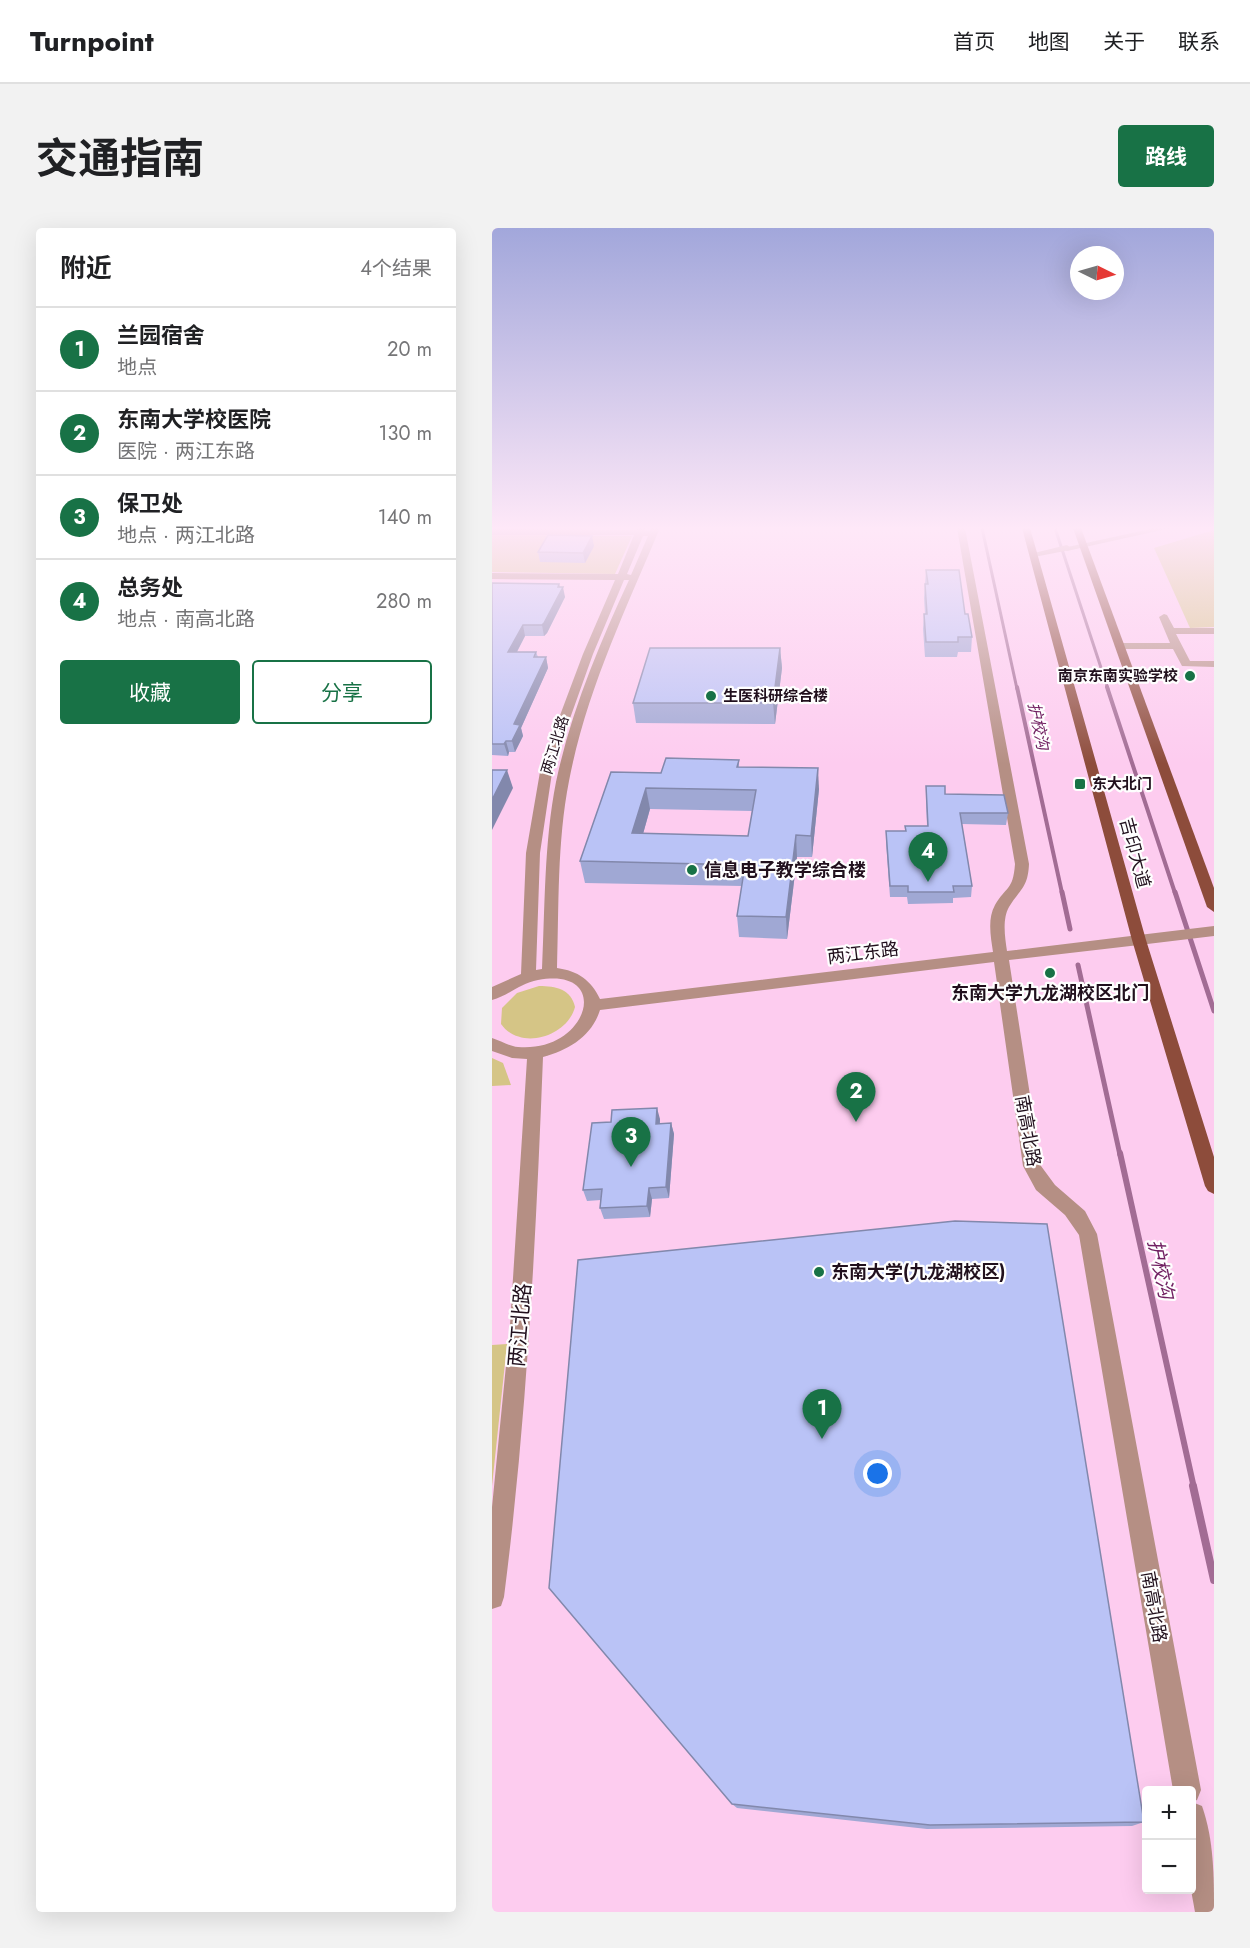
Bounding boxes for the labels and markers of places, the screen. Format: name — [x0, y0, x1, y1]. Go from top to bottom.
place label: 南京东南实验学校 — [1058, 665, 1178, 687]
marker: 南京东南实验学校 — [1183, 669, 1197, 683]
place label: 生医科研综合楼 — [723, 685, 828, 707]
marker: 生医科研综合楼 — [704, 689, 718, 703]
place label: 东大北门 — [1092, 773, 1152, 795]
marker: 东大北门 — [1073, 777, 1087, 791]
pin: 4 — [908, 832, 948, 882]
place label: 信息电子教学综合楼 — [704, 857, 866, 883]
marker: 信息电子教学综合楼 — [685, 863, 699, 877]
marker: 东南大学九龙湖校区北门 — [1043, 966, 1057, 980]
place label: 东南大学九龙湖校区北门 — [951, 980, 1149, 1006]
pin: 2 — [836, 1072, 876, 1122]
pin: 3 — [612, 1118, 650, 1167]
place label: 东南大学(九龙湖校区) — [831, 1259, 1005, 1285]
marker: 东南大学(九龙湖校区) — [812, 1265, 826, 1279]
pin: 1 — [802, 1390, 842, 1439]

